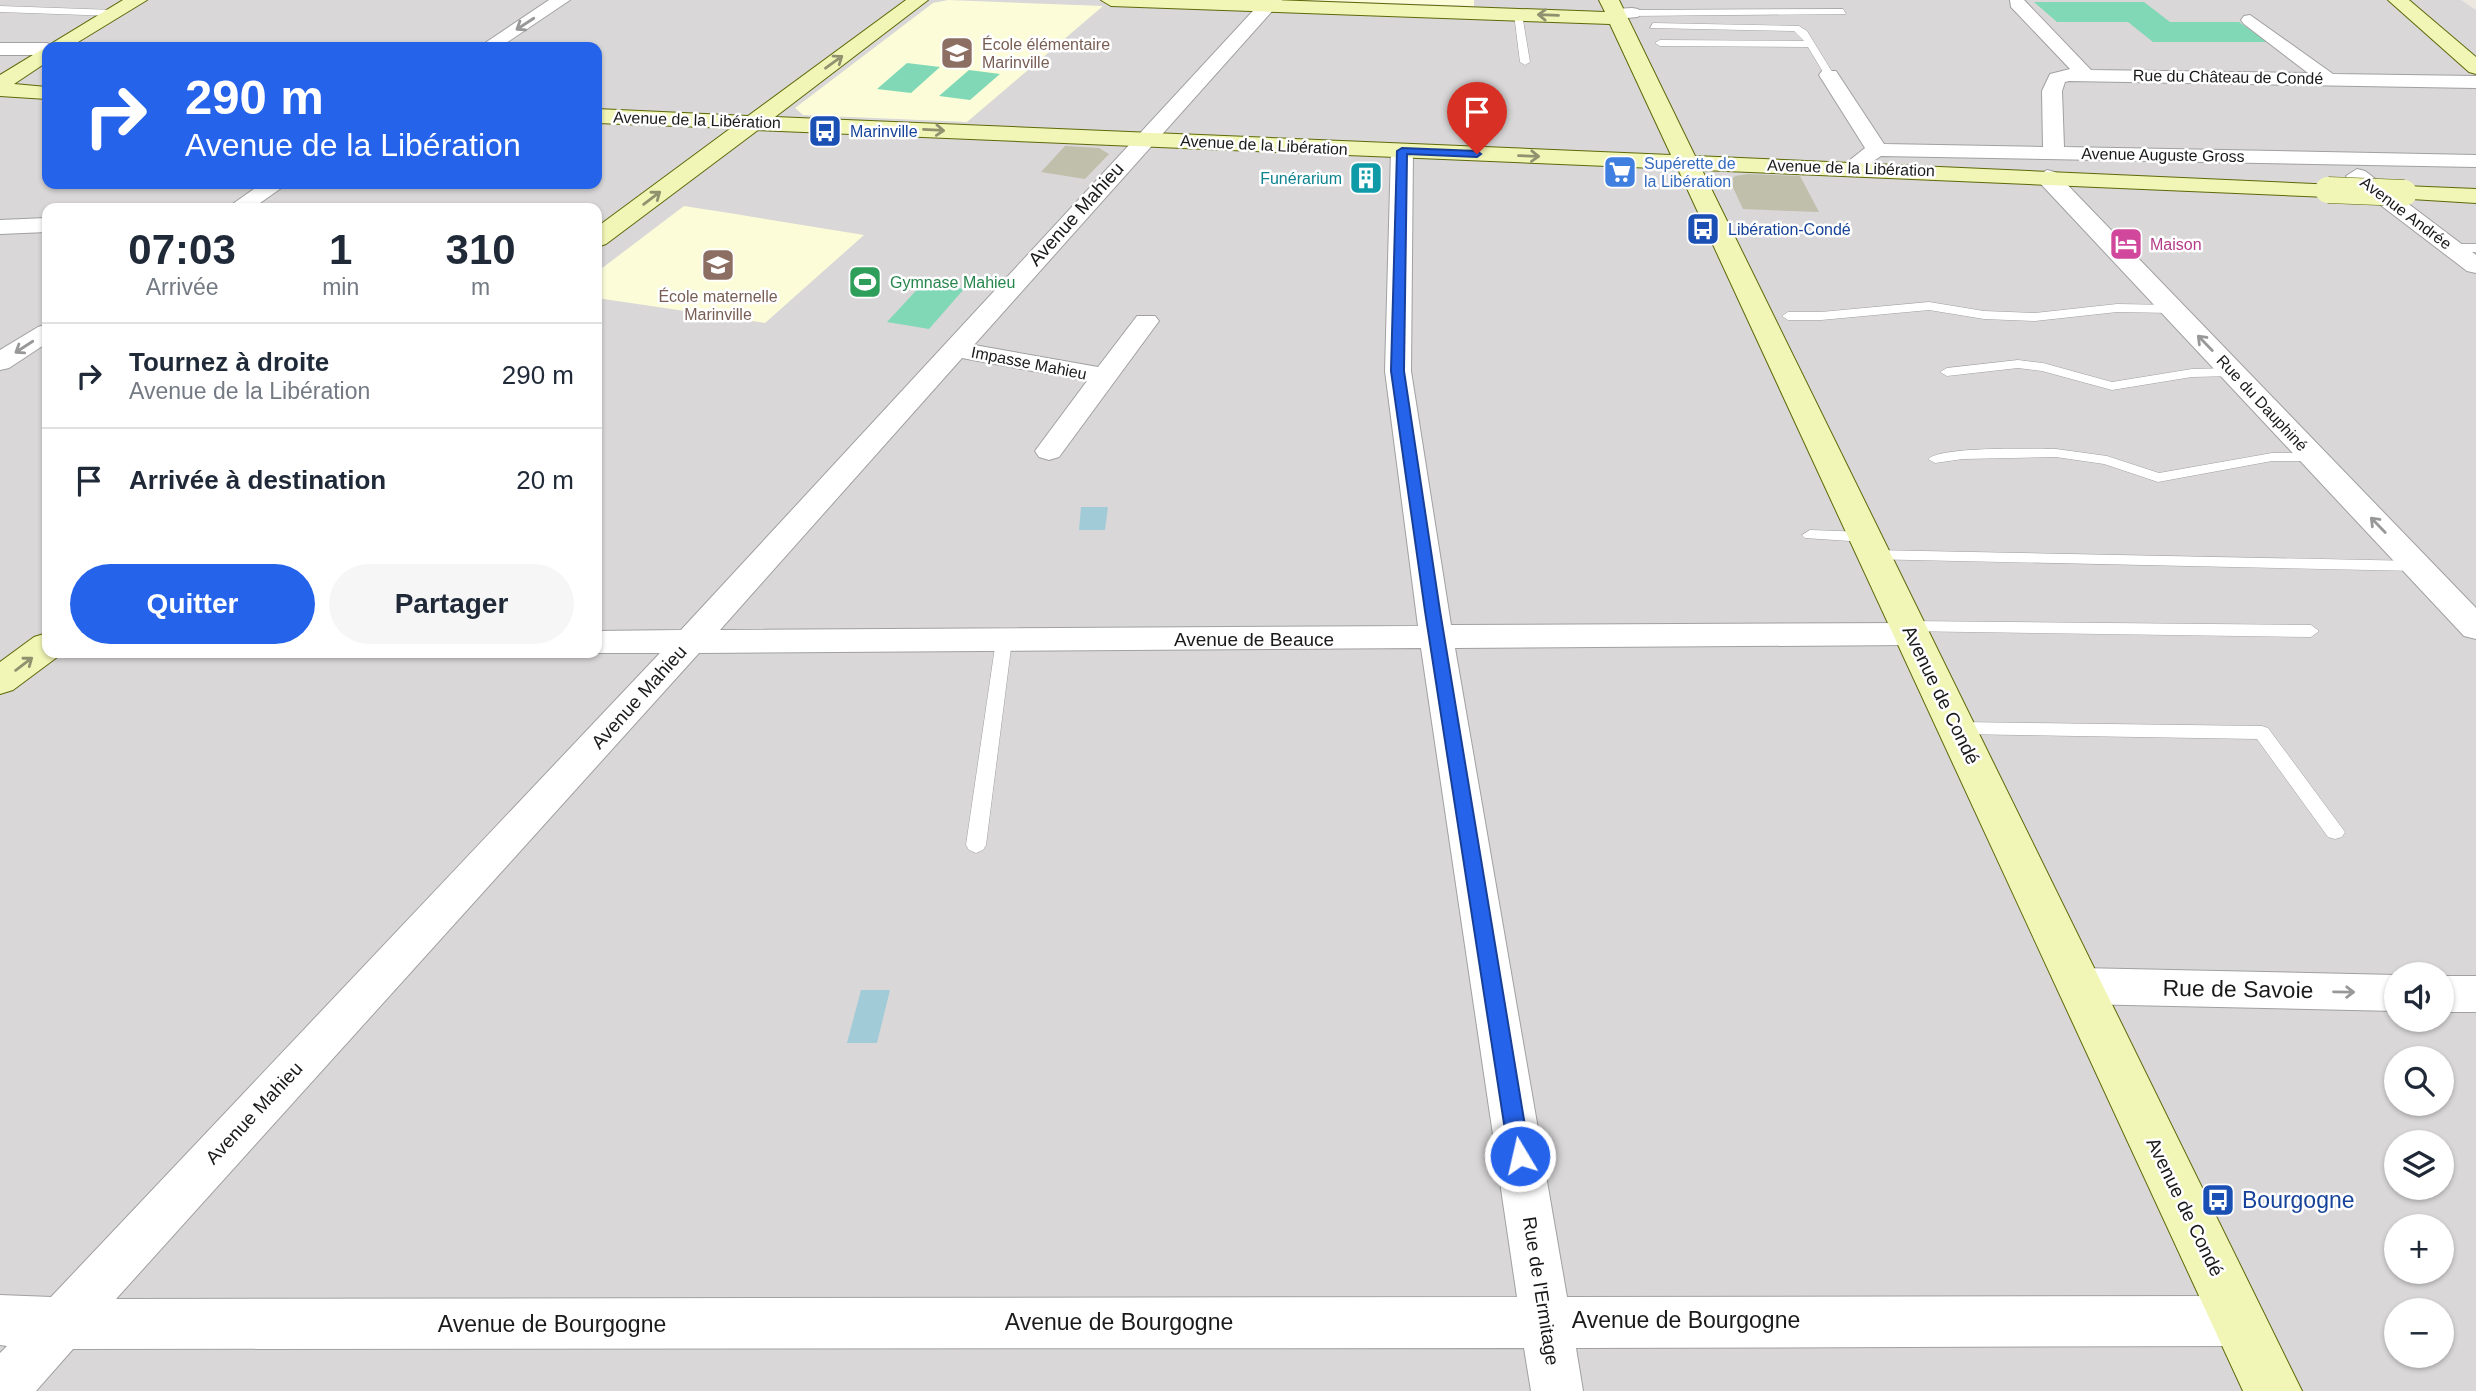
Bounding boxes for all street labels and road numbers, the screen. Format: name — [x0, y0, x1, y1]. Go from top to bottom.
street label: Rue du Château de Condé — [2133, 67, 2323, 87]
street label: Avenue de la Libération — [613, 109, 781, 131]
street label: Avenue de la Libération — [1180, 132, 1348, 158]
street label: Avenue Auguste Gross — [2081, 145, 2245, 165]
street label: Avenue de la Libération — [1767, 157, 1935, 179]
street label: Avenue Mahieu — [1024, 158, 1128, 270]
street label: Avenue Andrée — [2357, 173, 2455, 253]
street label: Impasse Mahieu — [970, 343, 1088, 383]
street label: Rue du Dauphiné — [2213, 352, 2311, 454]
street label: Avenue de Condé — [1898, 622, 1984, 768]
street label: Avenue de Beauce — [1174, 629, 1334, 650]
street label: Avenue Mahieu — [587, 641, 691, 753]
street label: Rue de Savoie — [2162, 975, 2314, 1003]
street label: Avenue Mahieu — [201, 1058, 307, 1168]
street label: Avenue de Condé — [2142, 1134, 2228, 1280]
street label: Rue de l'Ermitage — [1519, 1215, 1563, 1367]
street label: Avenue de Bourgogne — [1572, 1307, 1800, 1333]
street label: Avenue de Bourgogne — [1005, 1309, 1233, 1335]
street label: Avenue de Bourgogne — [438, 1311, 666, 1337]

